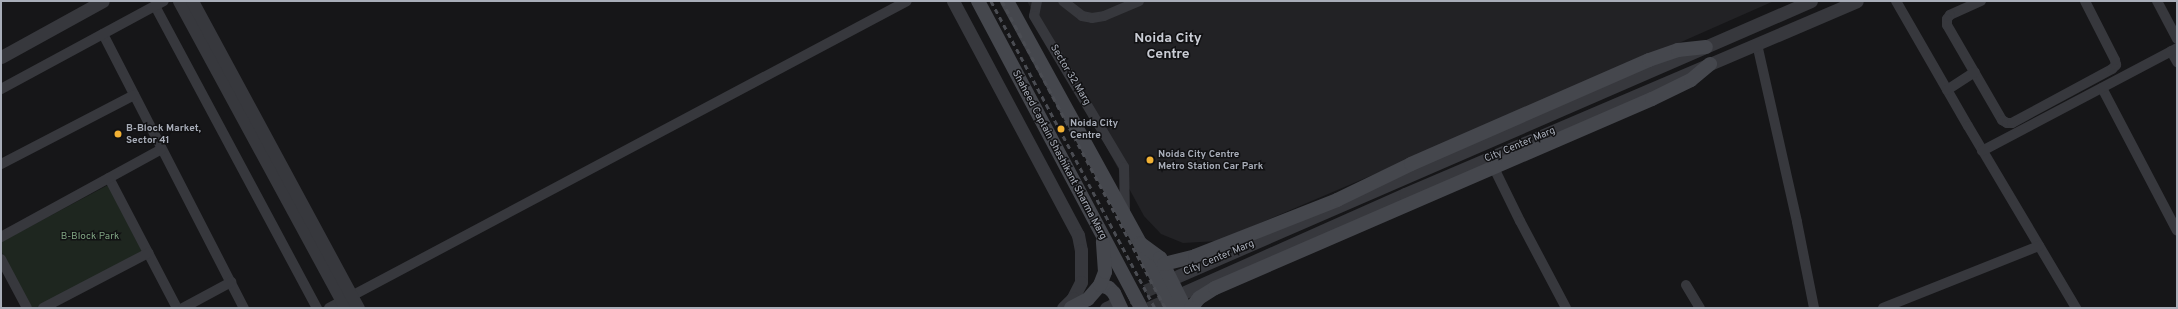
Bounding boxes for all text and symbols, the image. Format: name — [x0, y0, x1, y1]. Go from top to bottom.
district label: Noida City Centre — [1134, 31, 1202, 64]
street label: Sector 32 Marg — [1047, 43, 1093, 107]
street label: Shaheed Captain Shashikant Sharma Marg — [1009, 68, 1109, 242]
place label: Noida City Centre — [1070, 117, 1118, 140]
place label: B-Block Market, Sector 41 — [126, 122, 201, 146]
marker: Noida City Centre — [1055, 123, 1067, 135]
street label: City Center Marg — [1483, 125, 1557, 165]
marker: B-Block Market, Sector 41 — [113, 129, 123, 139]
place label: Noida City Centre Metro Station Car Park — [1158, 148, 1263, 172]
marker: Noida City Centre Metro Station Car Park — [1145, 155, 1155, 165]
park label: B-Block Park — [61, 231, 119, 243]
street label: City Center Marg — [1182, 238, 1256, 278]

